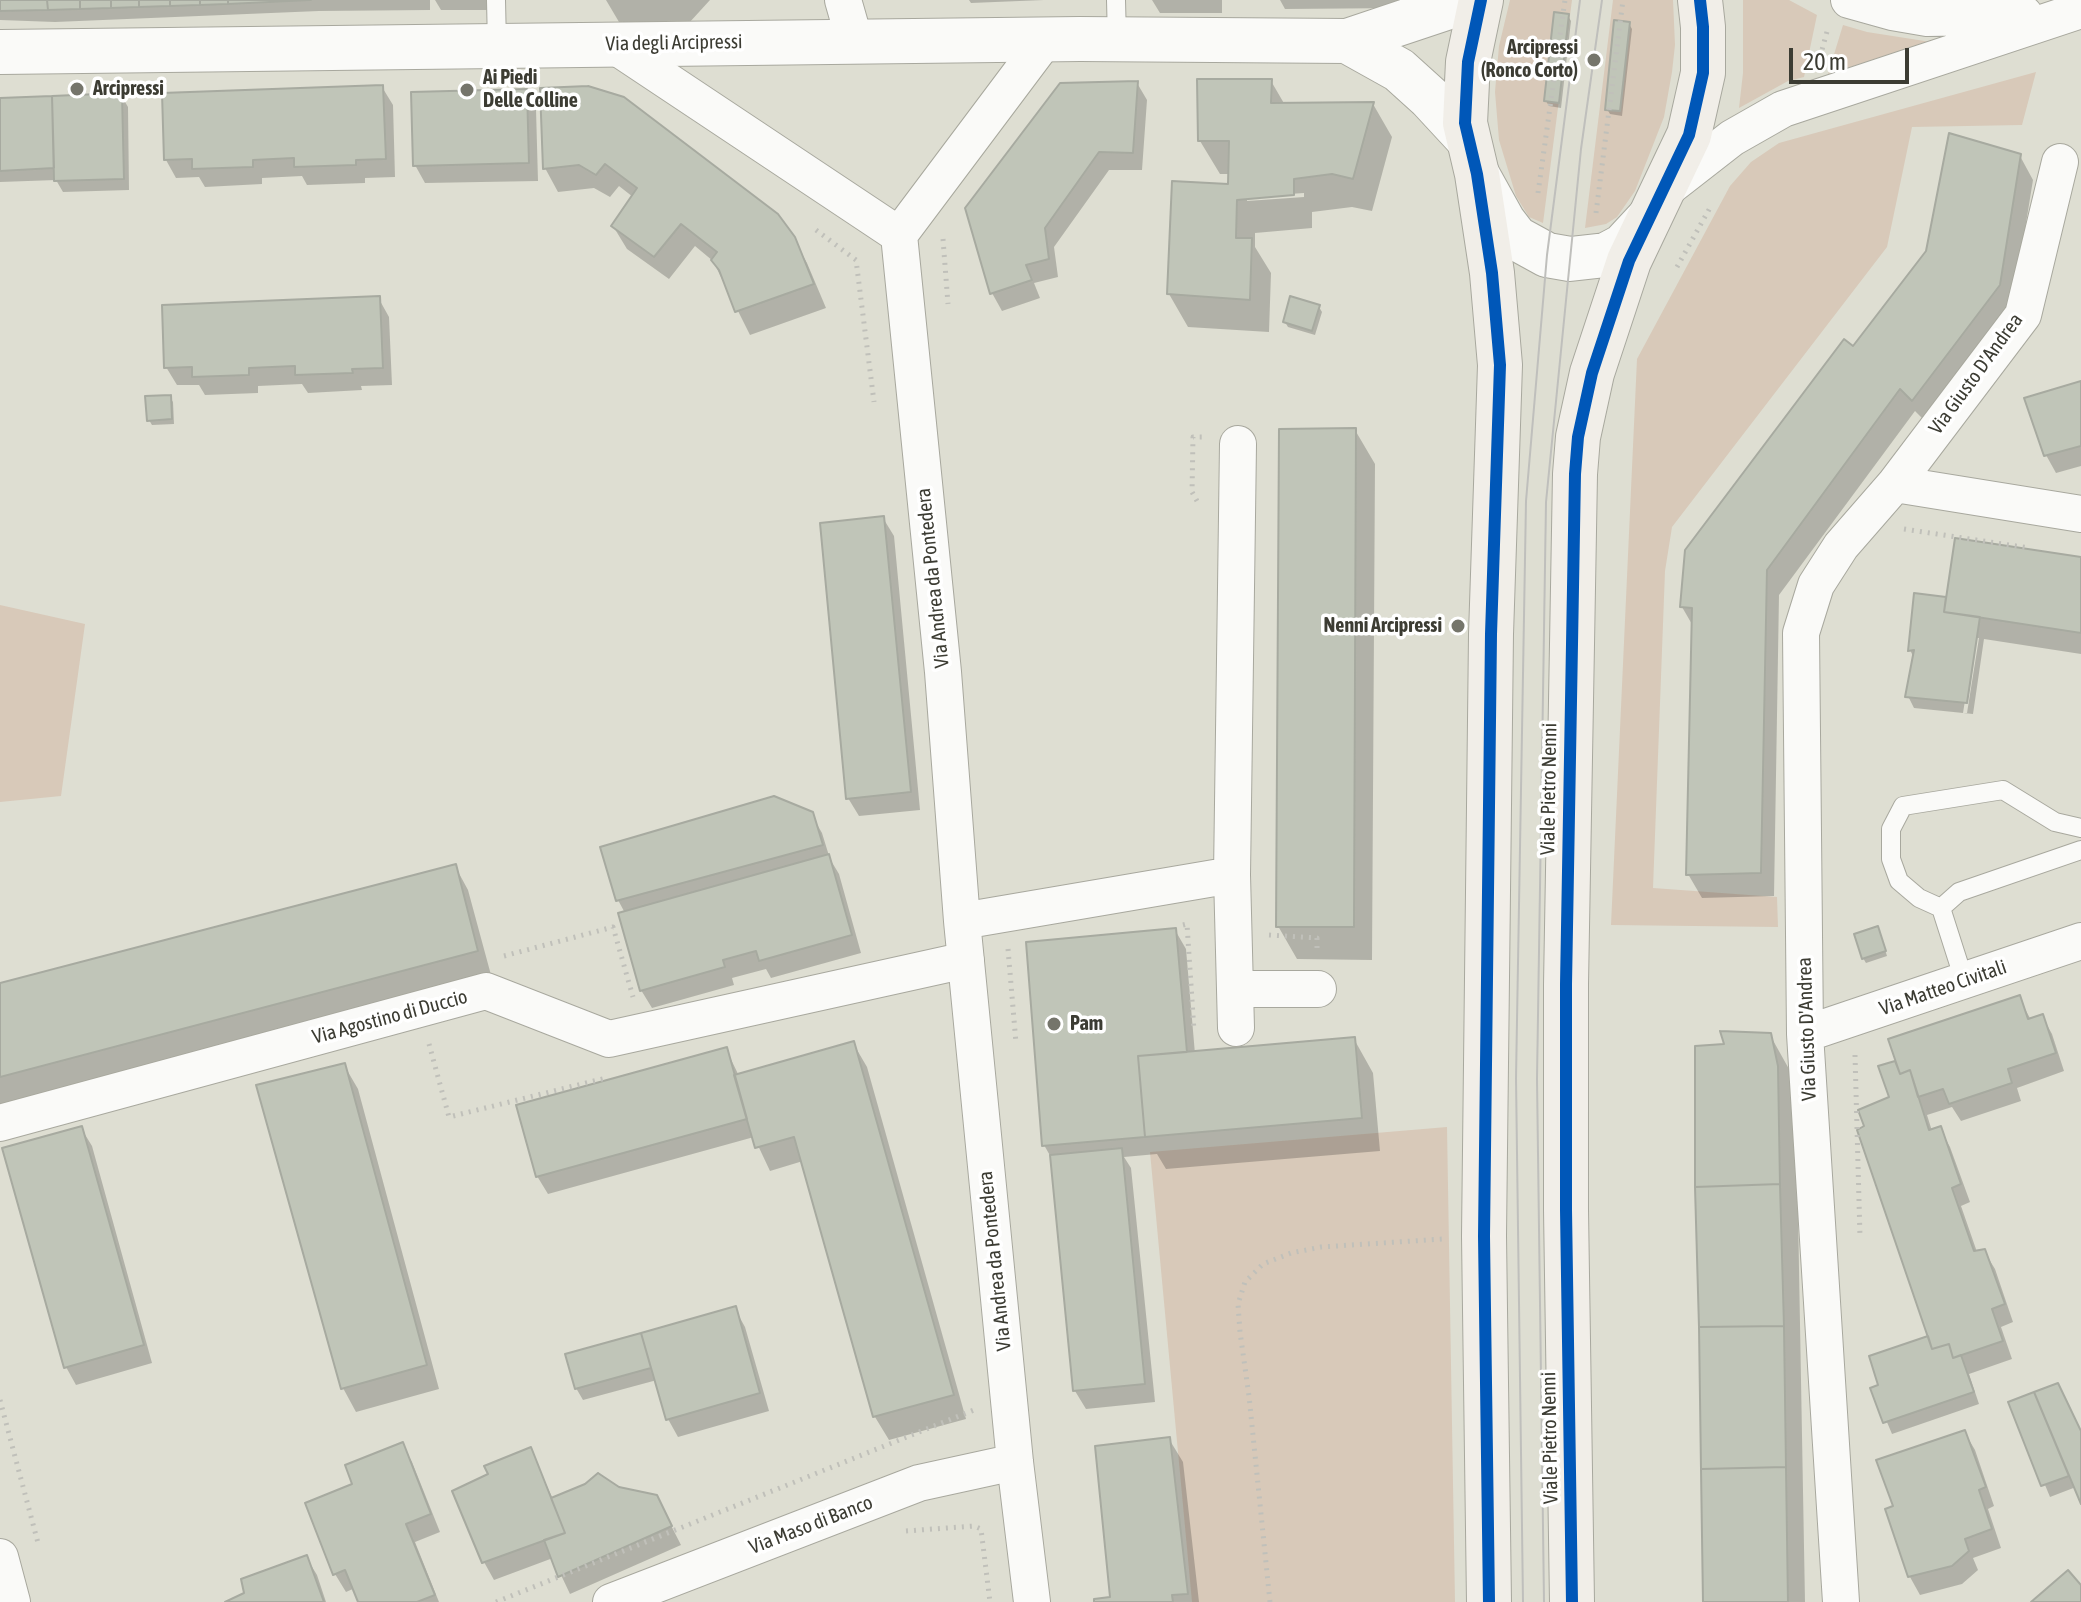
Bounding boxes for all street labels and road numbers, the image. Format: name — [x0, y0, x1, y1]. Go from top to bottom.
street label: Via degli Arcipressi — [605, 30, 743, 56]
street label: Via Giusto D'Andrea — [1924, 309, 2028, 439]
street label: Via Andrea da Pontedera — [912, 487, 954, 669]
street label: Viale Pietro Nenni — [1536, 723, 1562, 855]
street label: Via Matteo Civitali — [1876, 955, 2010, 1021]
street label: Via Giusto D'Andrea — [1792, 957, 1822, 1101]
street label: Via Agostino di Duccio — [310, 985, 470, 1049]
street label: Via Andrea da Pontedera — [974, 1170, 1016, 1352]
street label: Viale Pietro Nenni — [1537, 1372, 1563, 1504]
street label: Via Maso di Banco — [746, 1490, 876, 1560]

